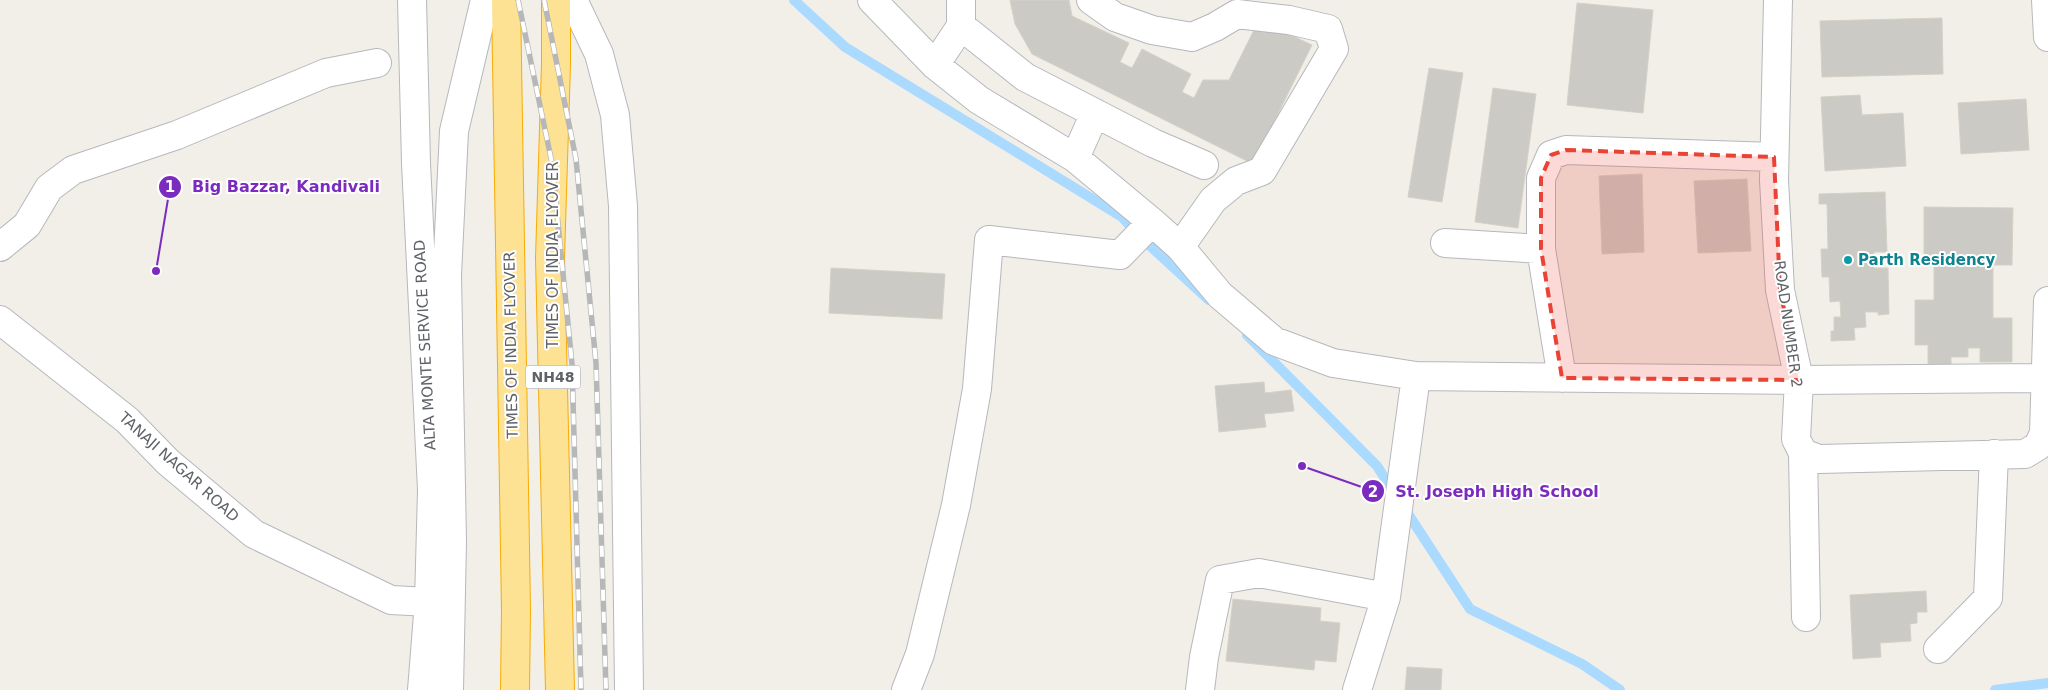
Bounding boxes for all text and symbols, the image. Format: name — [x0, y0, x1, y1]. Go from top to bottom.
street label: TIMES OF INDIA FLYOVER — [544, 161, 562, 350]
callout: Big Bazzar, Kandivali — [157, 171, 390, 202]
text: Big Bazzar, Kandivali — [192, 177, 380, 196]
text: 1 — [165, 178, 175, 196]
street label: ALTA MONTE SERVICE ROAD — [410, 239, 440, 451]
street label: TIMES OF INDIA FLYOVER — [500, 251, 522, 440]
place label: Parth Residency — [1858, 251, 1995, 269]
marker: Parth Residency — [1842, 254, 1854, 266]
street label: ROAD NUMBER 2 — [1770, 259, 1806, 389]
road number: NH48 — [526, 366, 580, 388]
street label: TANAJI NAGAR ROAD — [114, 408, 243, 526]
callout: St. Joseph High School — [1360, 476, 1609, 507]
text: St. Joseph High School — [1395, 482, 1599, 501]
text: 2 — [1368, 483, 1378, 501]

